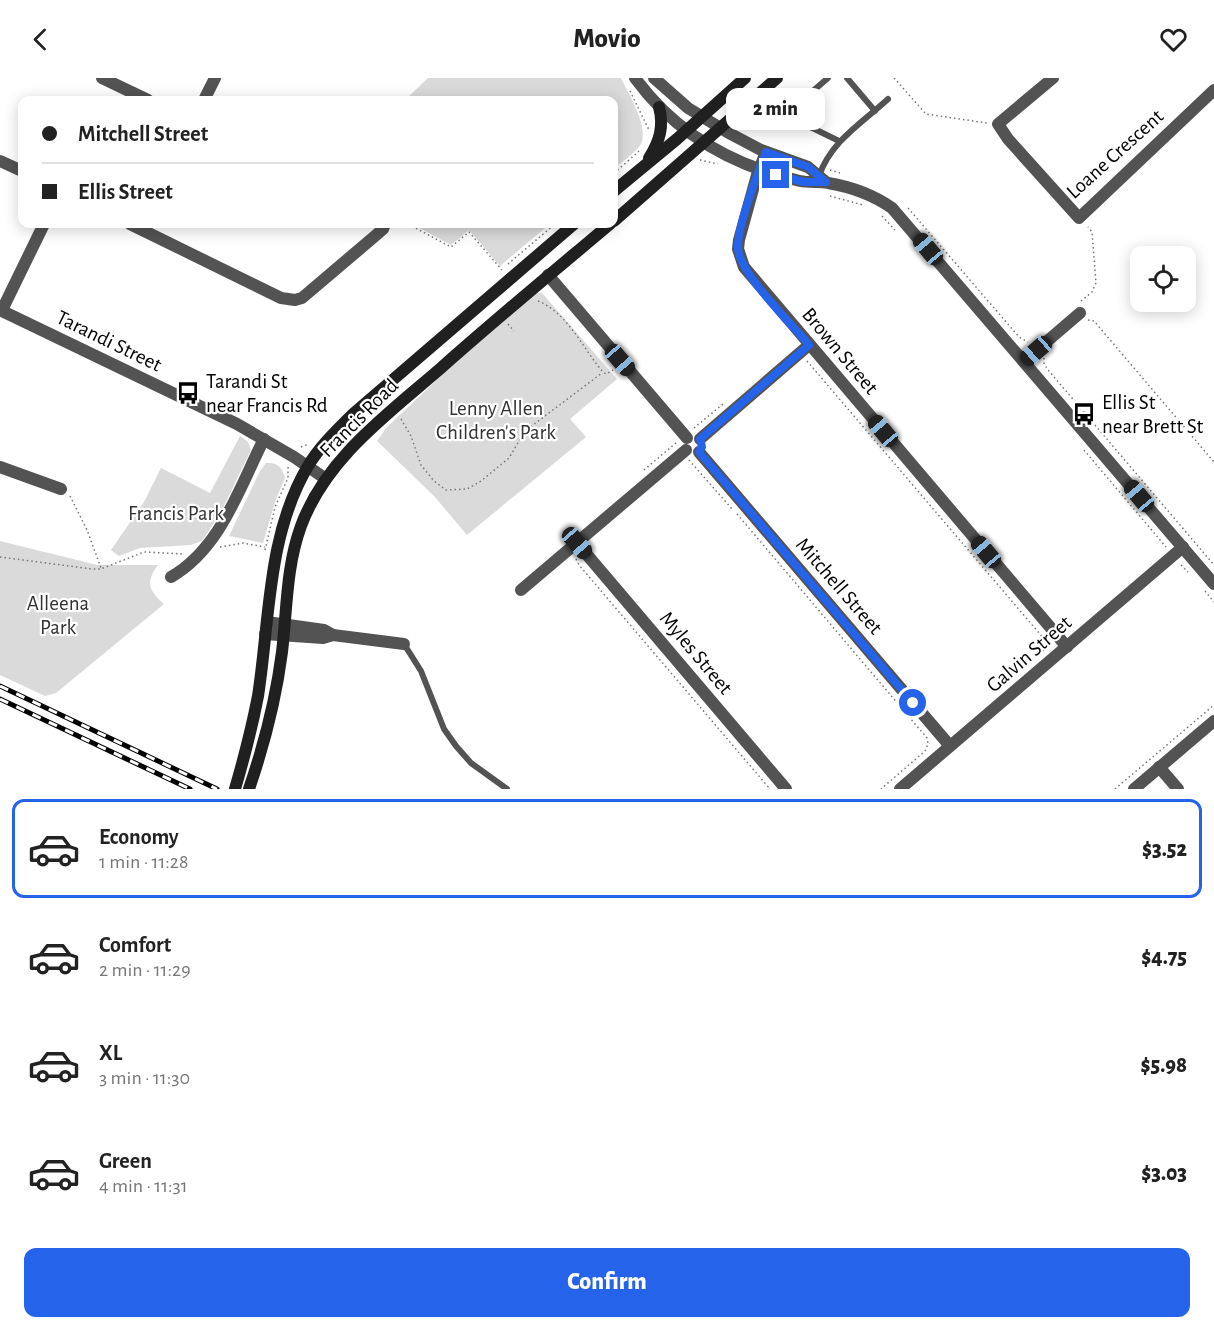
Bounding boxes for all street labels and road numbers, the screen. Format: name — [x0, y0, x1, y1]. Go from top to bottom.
street label: Loane Crescent — [1063, 105, 1168, 203]
street label: Brown Street — [798, 304, 882, 398]
street label: Tarandi Street — [53, 307, 165, 376]
street label: Francis Road — [316, 375, 402, 461]
street label: Mitchell Street — [792, 534, 886, 638]
street label: Myles Street — [656, 608, 737, 699]
street label: Galvin Street — [983, 611, 1076, 696]

